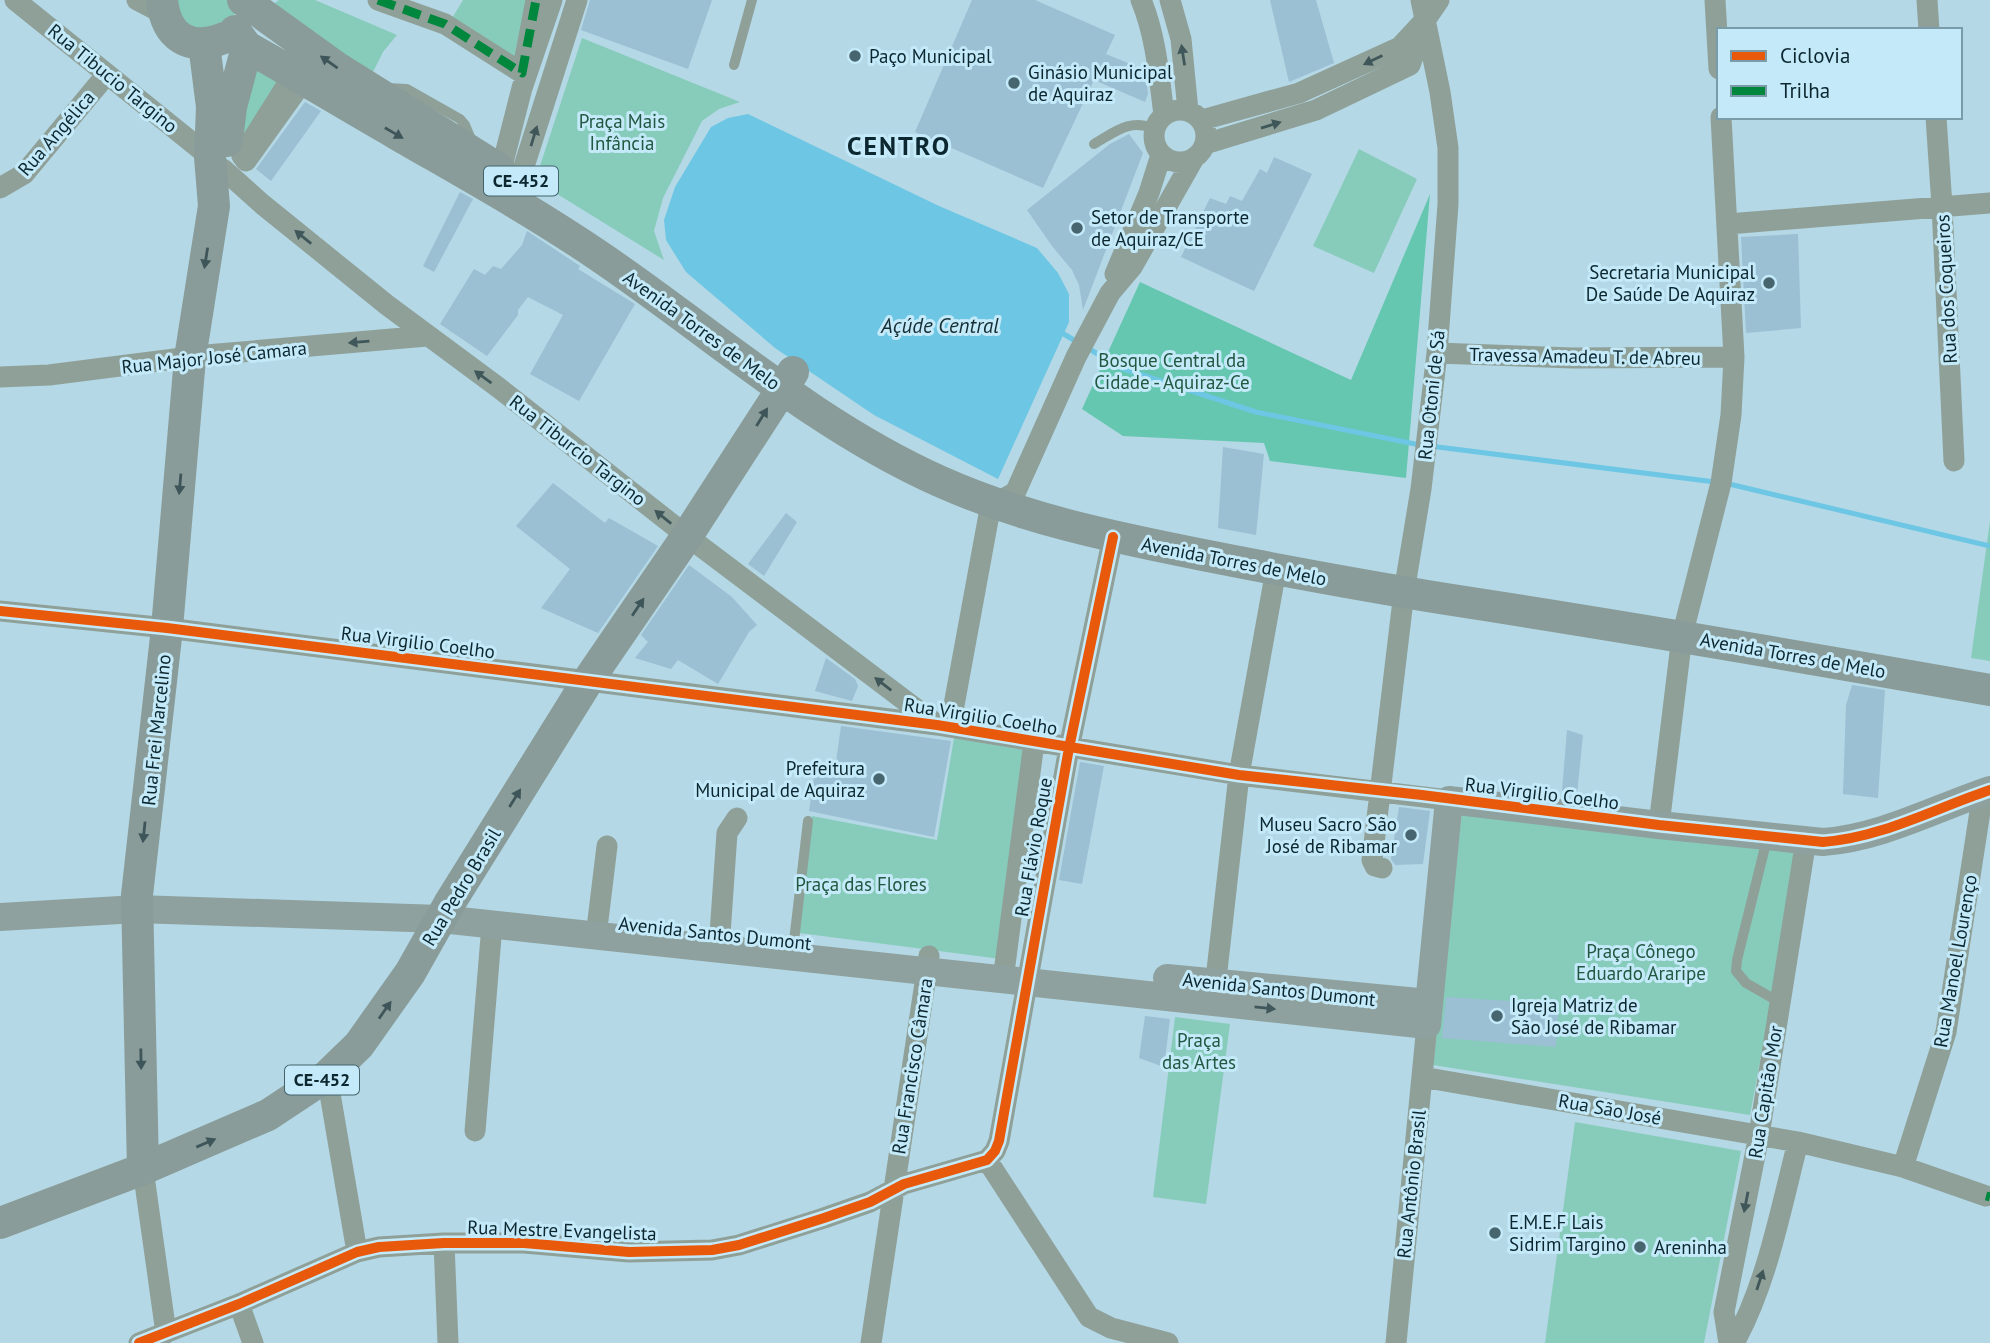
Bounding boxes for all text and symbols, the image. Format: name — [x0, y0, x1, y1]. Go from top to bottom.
street label: Rua Tibucio Targino — [43, 18, 183, 138]
legend — [1717, 28, 1962, 119]
text: Ciclovia — [1780, 42, 1850, 69]
place label: Paço Municipal — [869, 44, 992, 68]
one-way arrow — [1178, 44, 1189, 66]
marker: Paço Municipal — [847, 48, 863, 64]
one-way arrow — [1363, 54, 1383, 65]
one-way arrow — [320, 55, 338, 69]
place label: Ginásio Municipal de Aquiraz — [1028, 60, 1173, 106]
marker: Ginásio Municipal de Aquiraz — [1006, 75, 1022, 91]
text: Trilha — [1780, 77, 1830, 104]
street label: Rua Angélica — [12, 85, 100, 181]
park label: Praça Mais Infância — [579, 109, 665, 155]
one-way arrow — [1261, 119, 1282, 129]
one-way arrow — [530, 126, 540, 147]
one-way arrow — [385, 127, 404, 139]
district label: CENTRO — [847, 129, 951, 162]
road number: CE-452 — [484, 166, 558, 196]
place label: Setor de Transporte de Aquiraz/CE — [1091, 205, 1249, 251]
street label: Rua dos Coqueiros — [1930, 214, 1962, 364]
marker: Setor de Transporte de Aquiraz/CE — [1069, 220, 1085, 236]
one-way arrow — [295, 230, 313, 245]
one-way arrow — [200, 247, 211, 269]
place label: Secretaria Municipal De Saúde De Aquiraz — [1586, 260, 1755, 306]
street label: Avenida Torres de Melo — [619, 265, 785, 395]
marker: Secretaria Municipal De Saúde De Aquiraz — [1761, 275, 1777, 291]
water label: Açúde Central — [880, 312, 999, 339]
street label: Rua Otoni de Sá — [1412, 329, 1450, 461]
street label: Rua Major José Camara — [120, 335, 308, 379]
one-way arrow — [348, 337, 370, 348]
street label: Travessa Amadeu T. de Abreu — [1469, 342, 1701, 370]
park label: Bosque Central da Cidade - Aquiraz-Ce — [1094, 348, 1250, 394]
one-way arrow — [474, 370, 492, 384]
street label: Rua Tiburcio Targino — [505, 389, 651, 511]
one-way arrow — [756, 407, 769, 426]
one-way arrow — [174, 473, 185, 495]
one-way arrow — [654, 509, 672, 524]
street label: Avenida Torres de Melo — [1139, 531, 1329, 591]
one-way arrow — [631, 598, 645, 616]
street label: Rua Virgilio Coelho — [340, 621, 496, 663]
street label: Avenida Torres de Melo — [1698, 627, 1888, 683]
street label: Rua Frei Marcelino — [136, 653, 176, 807]
one-way arrow — [874, 676, 892, 691]
street label: Rua Virgilio Coelho — [903, 692, 1059, 740]
place label: Prefeitura Municipal de Aquiraz — [695, 756, 865, 802]
marker: Prefeitura Municipal de Aquiraz — [871, 771, 887, 787]
street label: Rua Virgilio Coelho — [1464, 772, 1620, 814]
street label: Rua Flávio Roque — [1009, 776, 1057, 918]
one-way arrow — [508, 789, 521, 808]
place label: Museu Sacro São José de Ribamar — [1259, 812, 1398, 858]
one-way arrow — [139, 821, 150, 843]
street label: Rua Pedro Brasil — [416, 823, 506, 950]
marker: Museu Sacro São José de Ribamar — [1403, 827, 1419, 843]
park label: Praça das Flores — [795, 872, 927, 896]
street label: Rua Manoel Lourenço — [1928, 873, 1982, 1049]
street label: Avenida Santos Dumont — [617, 911, 813, 955]
park label: Praça Cônego Eduardo Araripe — [1576, 939, 1706, 985]
street label: Avenida Santos Dumont — [1181, 967, 1377, 1011]
street label: Rua Francisco Câmara — [886, 976, 938, 1156]
place label: Igreja Matriz de São José de Ribamar — [1511, 993, 1677, 1039]
one-way arrow — [378, 1001, 392, 1019]
one-way arrow — [1254, 1002, 1276, 1013]
marker: Igreja Matriz de São José de Ribamar — [1489, 1008, 1505, 1024]
street label: Rua Capitão Mor — [1743, 1023, 1787, 1160]
park label: Praça das Artes — [1162, 1028, 1236, 1074]
one-way arrow — [135, 1049, 146, 1071]
road number: CE-452 — [285, 1065, 359, 1094]
street label: Rua São José — [1557, 1088, 1663, 1130]
street label: Rua Antônio Brasil — [1391, 1108, 1431, 1260]
one-way arrow — [196, 1138, 217, 1149]
one-way arrow — [1741, 1191, 1752, 1213]
place label: E.M.E.F Lais Sidrim Targino — [1509, 1210, 1626, 1256]
street label: Rua Mestre Evangelista — [467, 1215, 657, 1245]
marker: E.M.E.F Lais Sidrim Targino — [1487, 1225, 1503, 1241]
place label: Areninha — [1654, 1235, 1727, 1259]
marker: Areninha — [1632, 1239, 1648, 1255]
one-way arrow — [1755, 1269, 1765, 1290]

